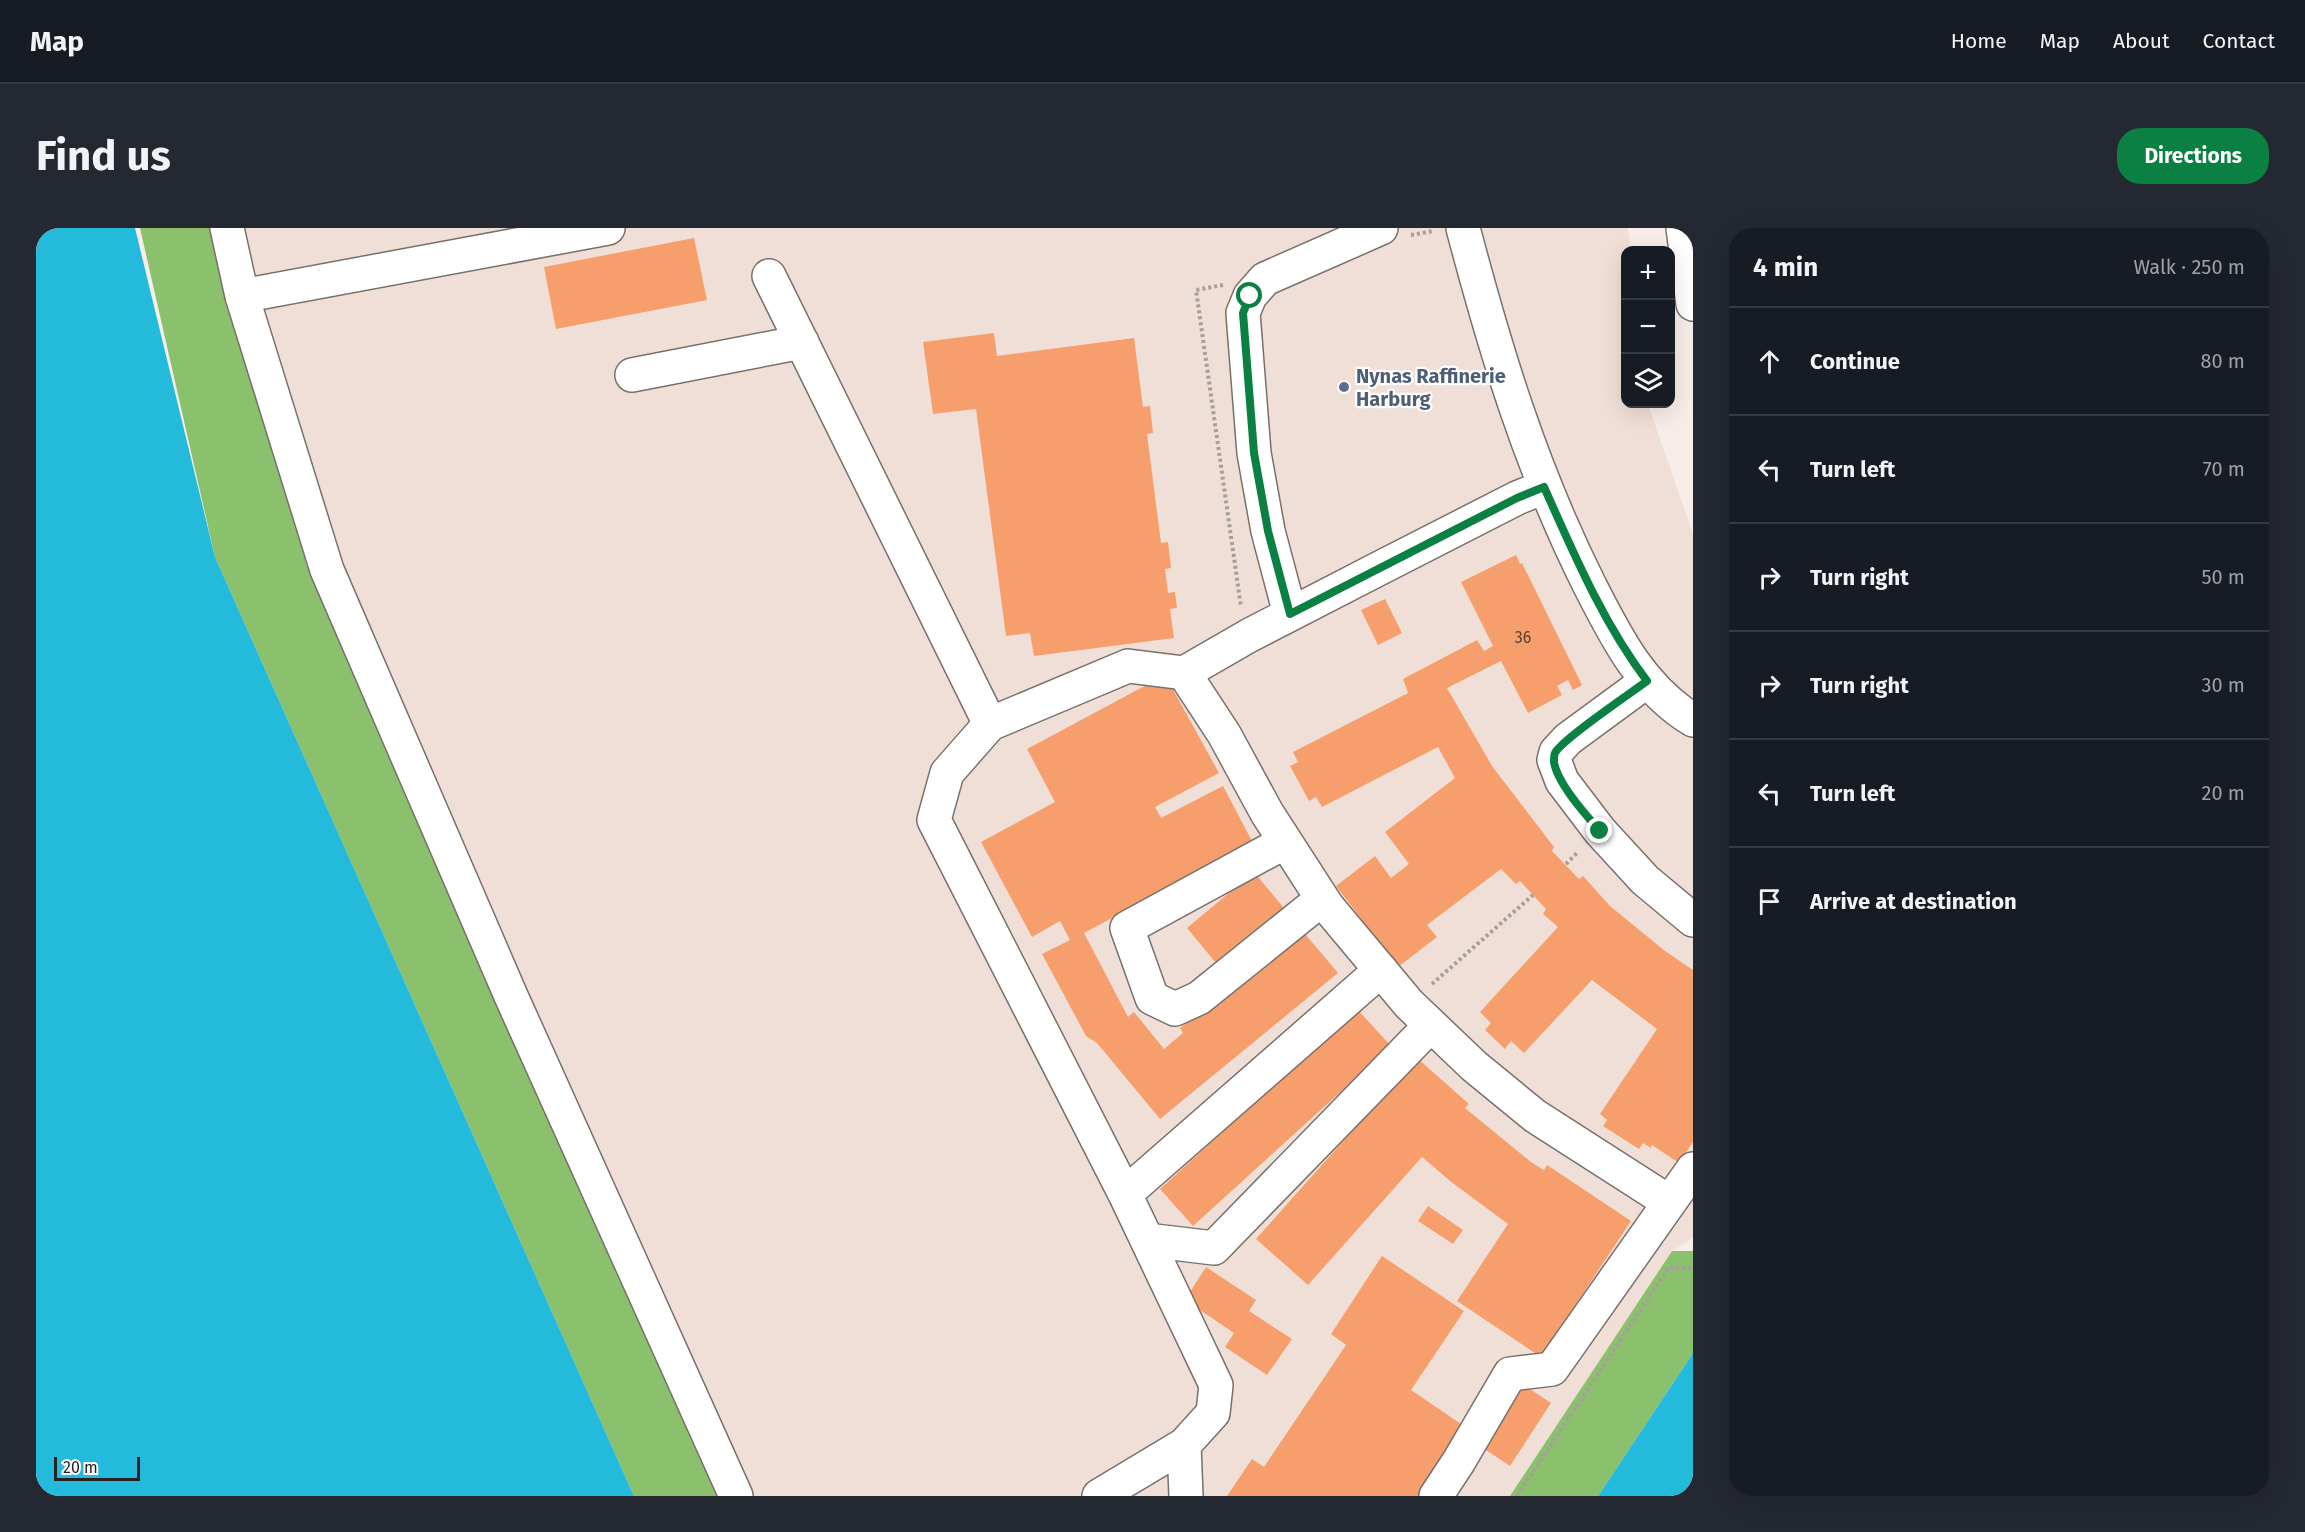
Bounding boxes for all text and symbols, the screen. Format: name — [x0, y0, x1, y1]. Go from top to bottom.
text: Map — [30, 25, 84, 58]
text: Home — [1951, 28, 2007, 54]
text: Map — [2040, 28, 2080, 54]
text: About — [2113, 28, 2170, 54]
text: Contact — [2203, 28, 2275, 54]
button: Directions — [2117, 128, 2269, 184]
text: Find us — [36, 131, 171, 181]
map controls — [1621, 246, 1675, 408]
button: + — [1621, 246, 1675, 300]
text: 4 min — [1753, 252, 1818, 283]
text: Walk · 250 m — [2133, 255, 2245, 279]
route start — [1236, 282, 1262, 308]
button: − — [1621, 300, 1675, 354]
icon: ahead — [1753, 345, 1786, 378]
text: Continue — [1810, 348, 1900, 375]
text: 80 m — [2200, 349, 2245, 373]
button: layers — [1621, 354, 1675, 408]
place label: Nynas Raffinerie Harburg — [1356, 364, 1506, 411]
marker: Nynas Raffinerie Harburg — [1337, 380, 1351, 394]
icon: left — [1753, 453, 1786, 486]
text: Turn left — [1810, 456, 1895, 483]
text: 70 m — [2203, 457, 2245, 481]
icon: right — [1753, 561, 1786, 594]
text: Turn right — [1810, 564, 1909, 591]
text: 50 m — [2201, 565, 2245, 589]
house number: 36 — [1515, 628, 1531, 647]
icon: right — [1753, 669, 1786, 702]
text: Turn right — [1810, 672, 1909, 699]
text: 30 m — [2201, 673, 2245, 697]
icon: left — [1753, 777, 1786, 810]
text: Turn left — [1810, 780, 1895, 807]
text: 20 m — [2202, 781, 2245, 805]
route end — [1586, 817, 1612, 843]
icon: arrive — [1753, 885, 1786, 918]
text: Arrive at destination — [1810, 888, 2017, 915]
scale bar — [54, 1454, 140, 1482]
text: 20 m — [63, 1458, 98, 1477]

